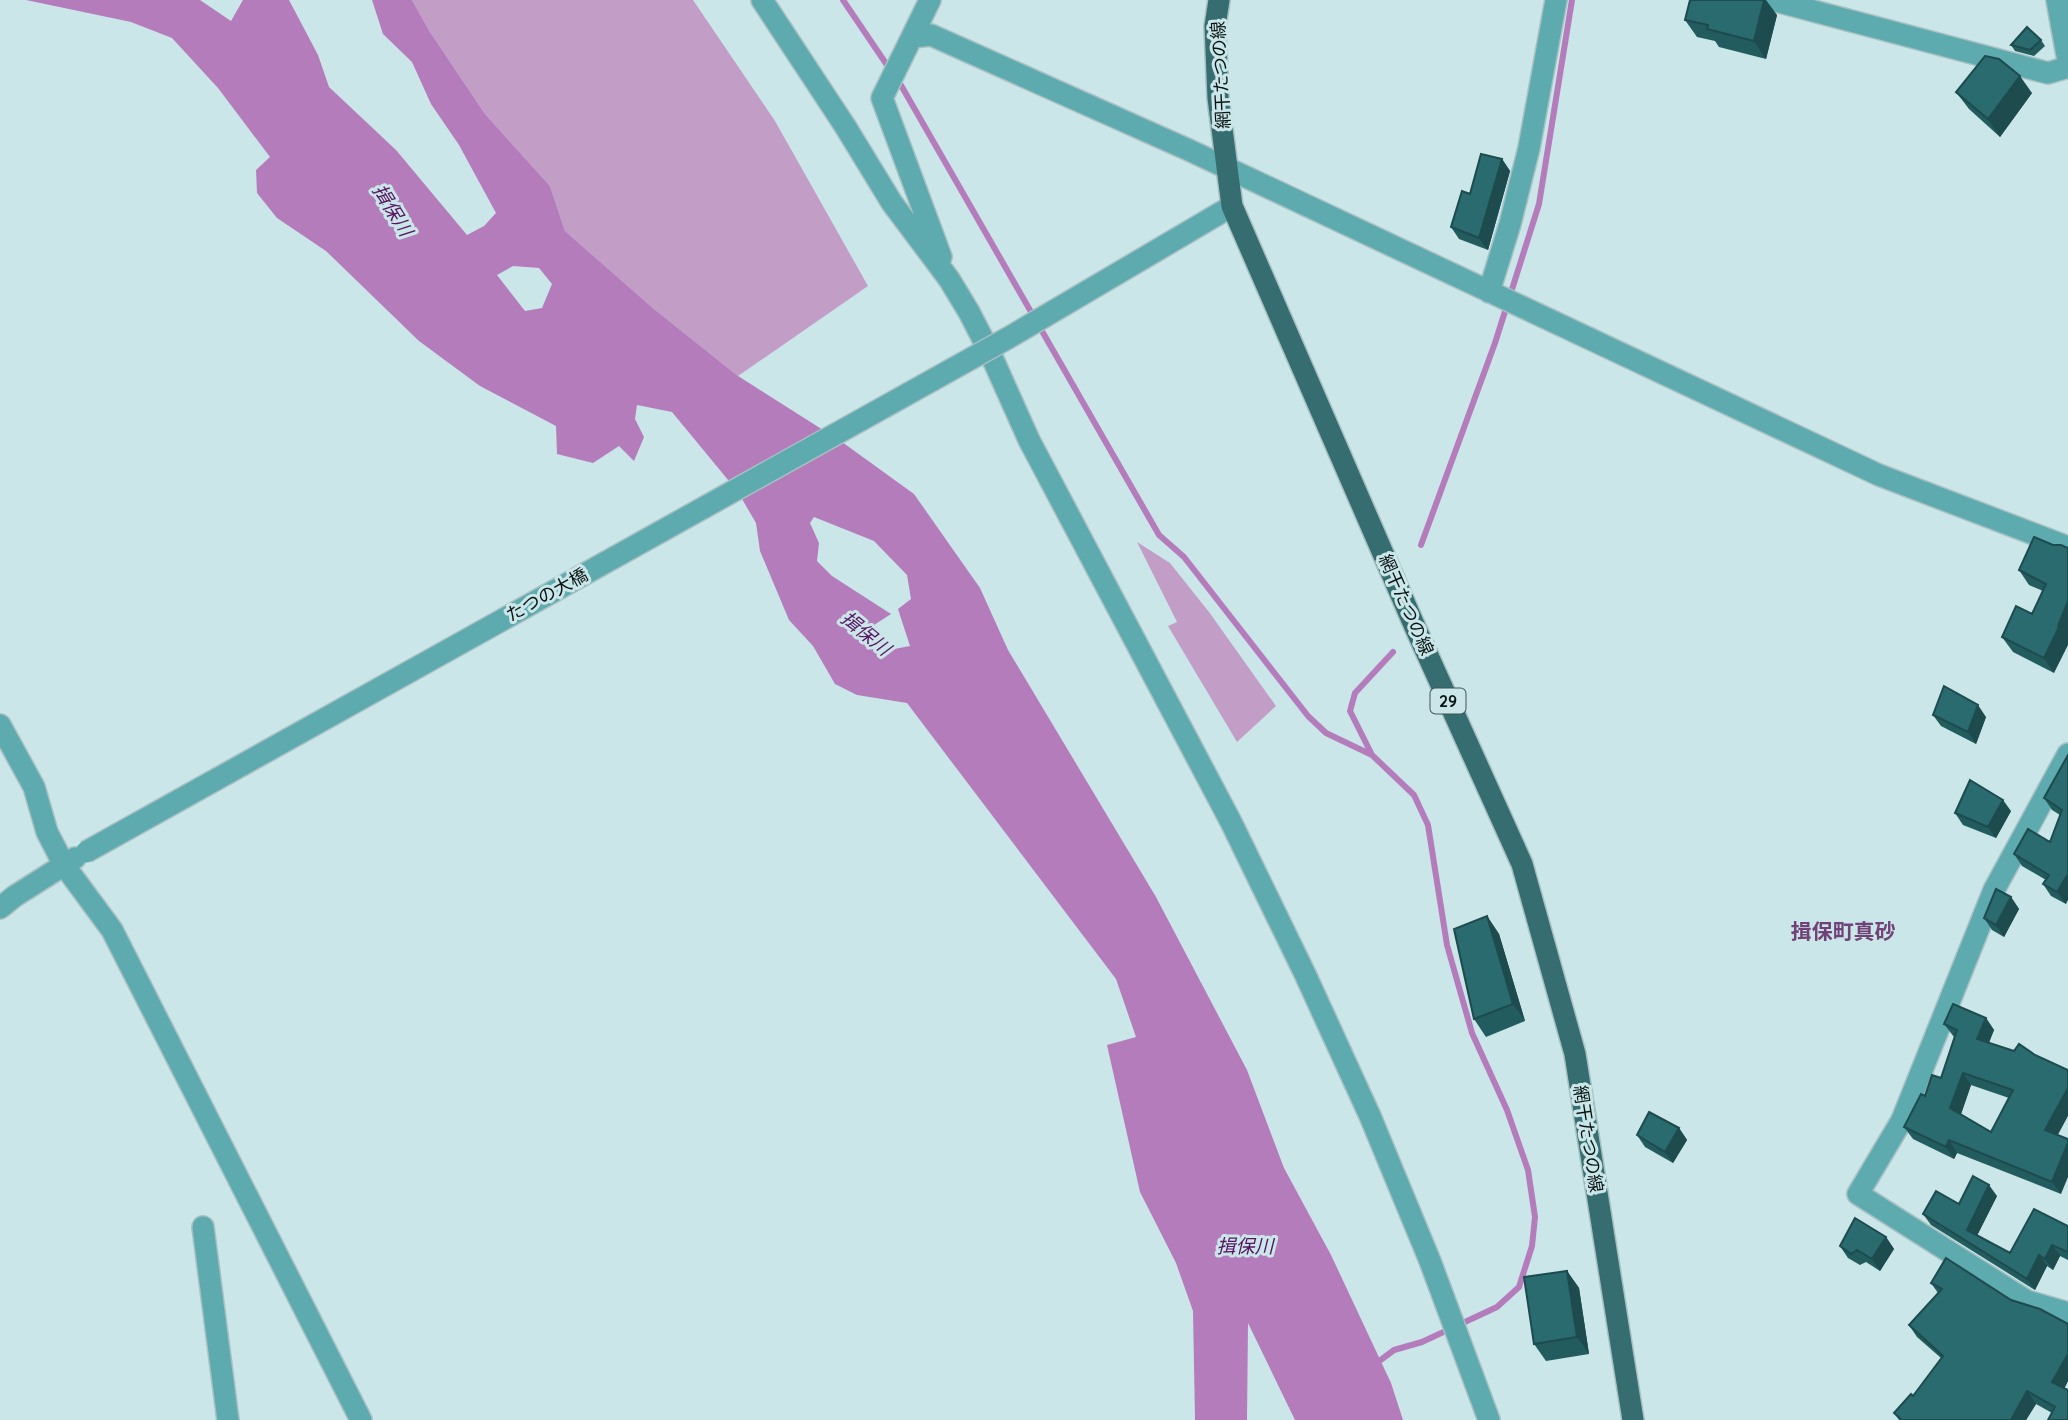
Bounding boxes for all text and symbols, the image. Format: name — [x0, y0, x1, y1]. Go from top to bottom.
street label: 網干たつの線 — [1206, 20, 1235, 130]
water label: 揖保川 — [368, 179, 419, 242]
street label: 網干たつの線 — [1374, 551, 1439, 659]
street label: たつの大橋 — [502, 563, 592, 626]
water label: 揖保川 — [836, 606, 897, 662]
road number: 29 — [1430, 688, 1466, 714]
district label: 揖保町真砂 — [1791, 918, 1896, 944]
street label: 網干たつの線 — [1569, 1084, 1608, 1194]
water label: 揖保川 — [1216, 1234, 1275, 1258]

